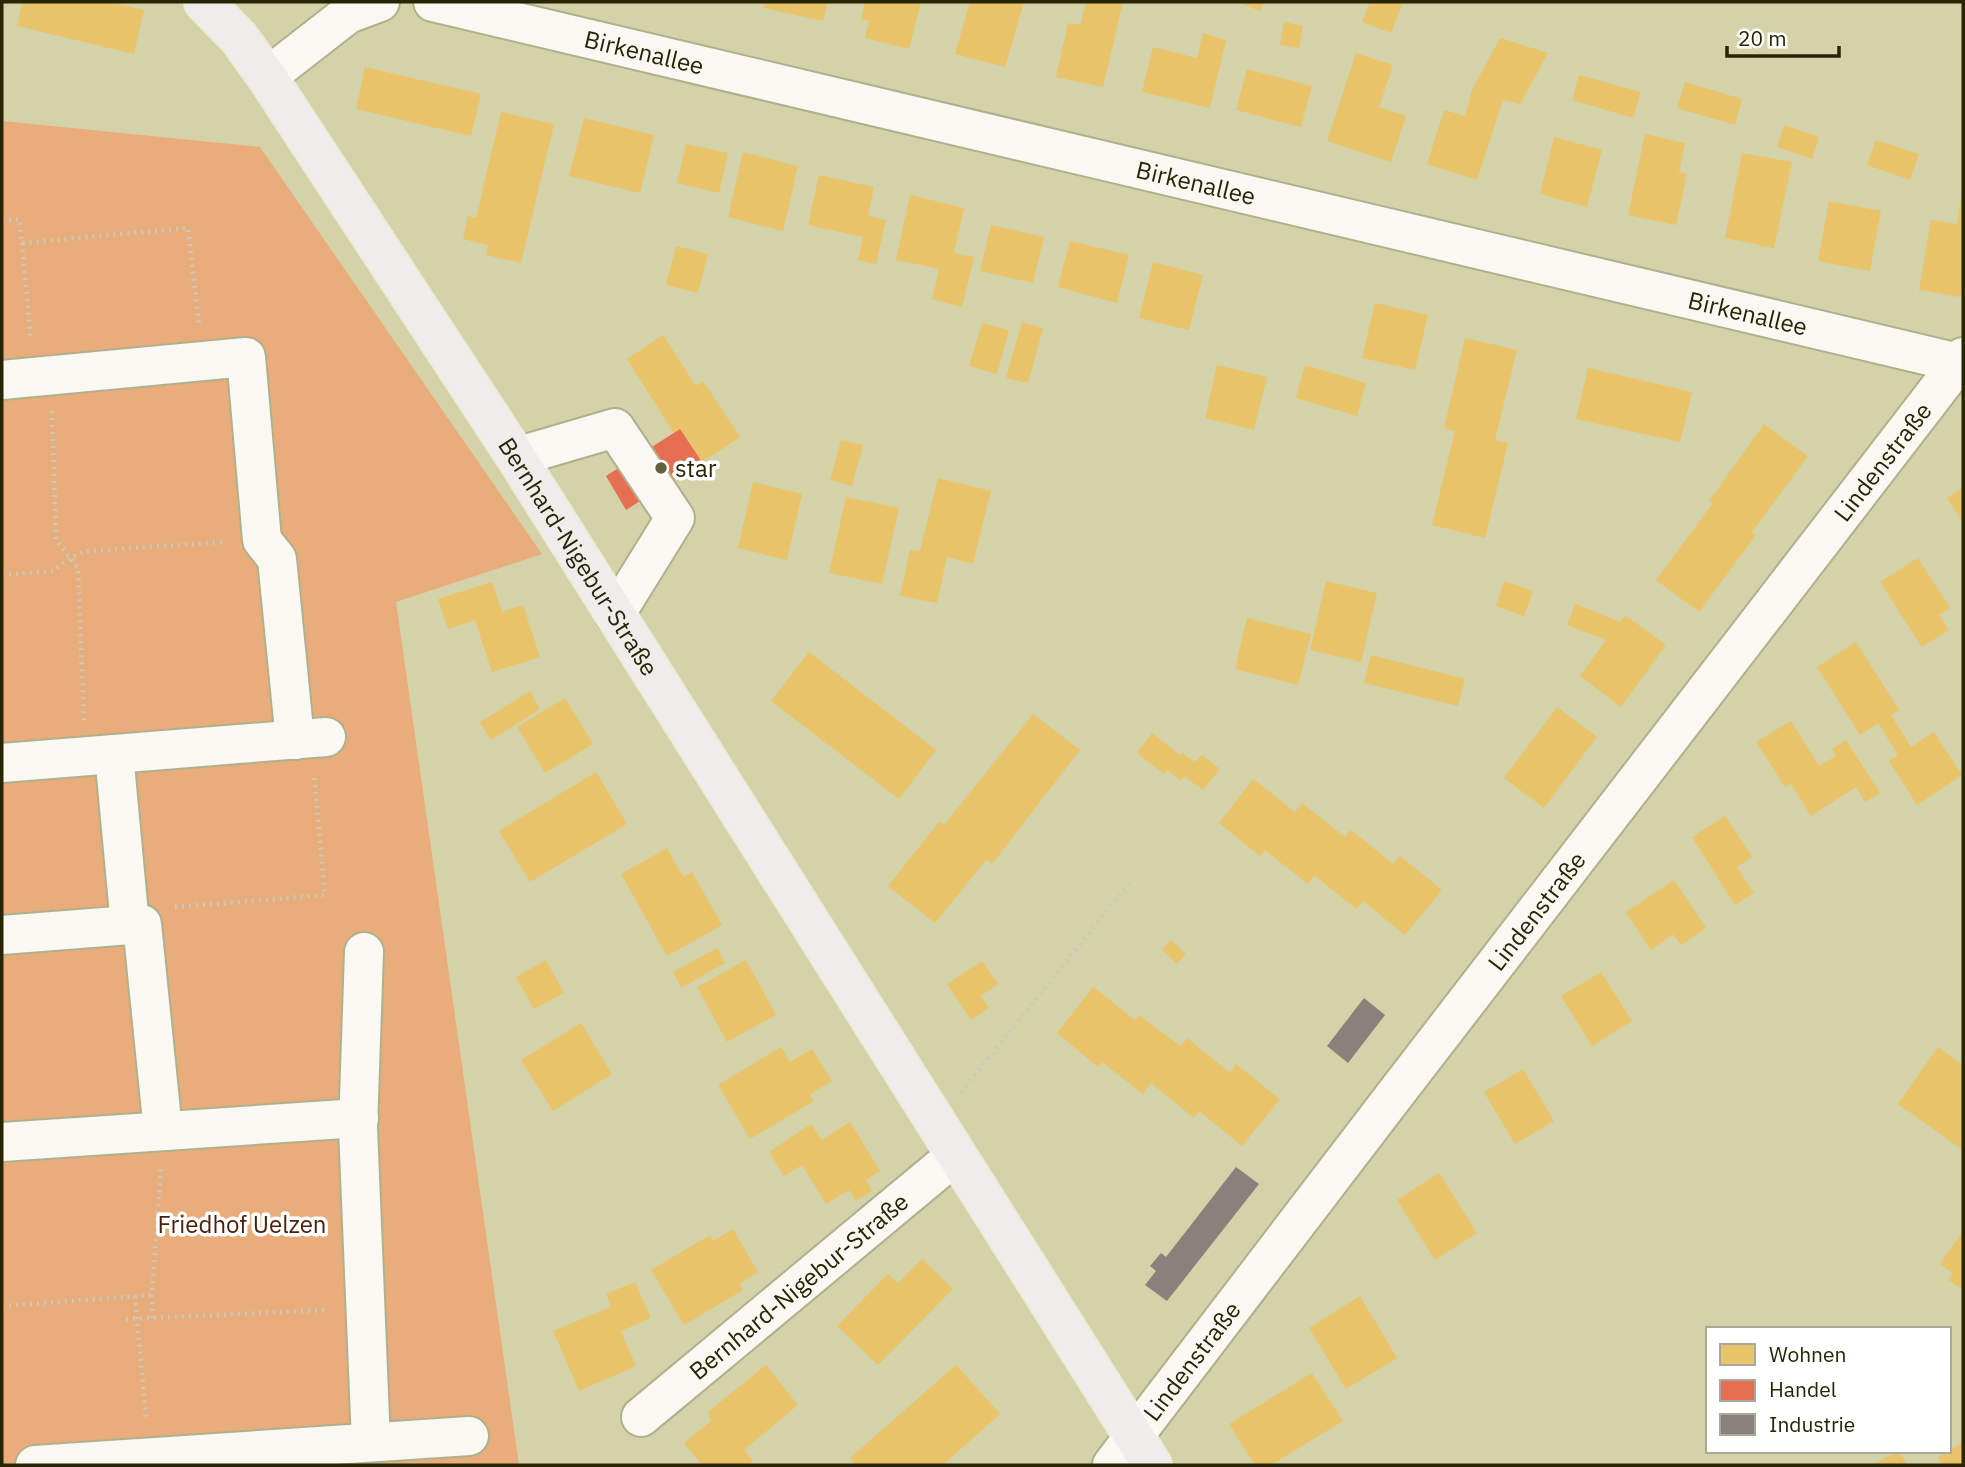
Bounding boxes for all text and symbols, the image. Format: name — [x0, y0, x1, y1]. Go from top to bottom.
scale bar — [1727, 14, 1839, 58]
street label: Birkenallee — [581, 22, 707, 82]
text: 20 m — [1738, 24, 1787, 52]
street label: Birkenallee — [1133, 153, 1259, 212]
street label: Birkenallee — [1685, 283, 1811, 343]
street label: Lindenstraße — [1826, 395, 1939, 528]
street label: Bernhard-Nigebur-Straße — [491, 431, 666, 682]
place label: star — [675, 452, 717, 484]
marker: star — [653, 460, 669, 476]
street label: Lindenstraße — [1480, 845, 1593, 977]
street label: Bernhard-Nigebur-Straße — [682, 1185, 915, 1387]
park label: Friedhof Uelzen — [158, 1208, 326, 1240]
street label: Lindenstraße — [1136, 1295, 1247, 1427]
legend — [1706, 1327, 1951, 1453]
text: Wohnen — [1769, 1340, 1846, 1368]
text: Handel — [1769, 1375, 1837, 1403]
text: Industrie — [1769, 1410, 1855, 1438]

